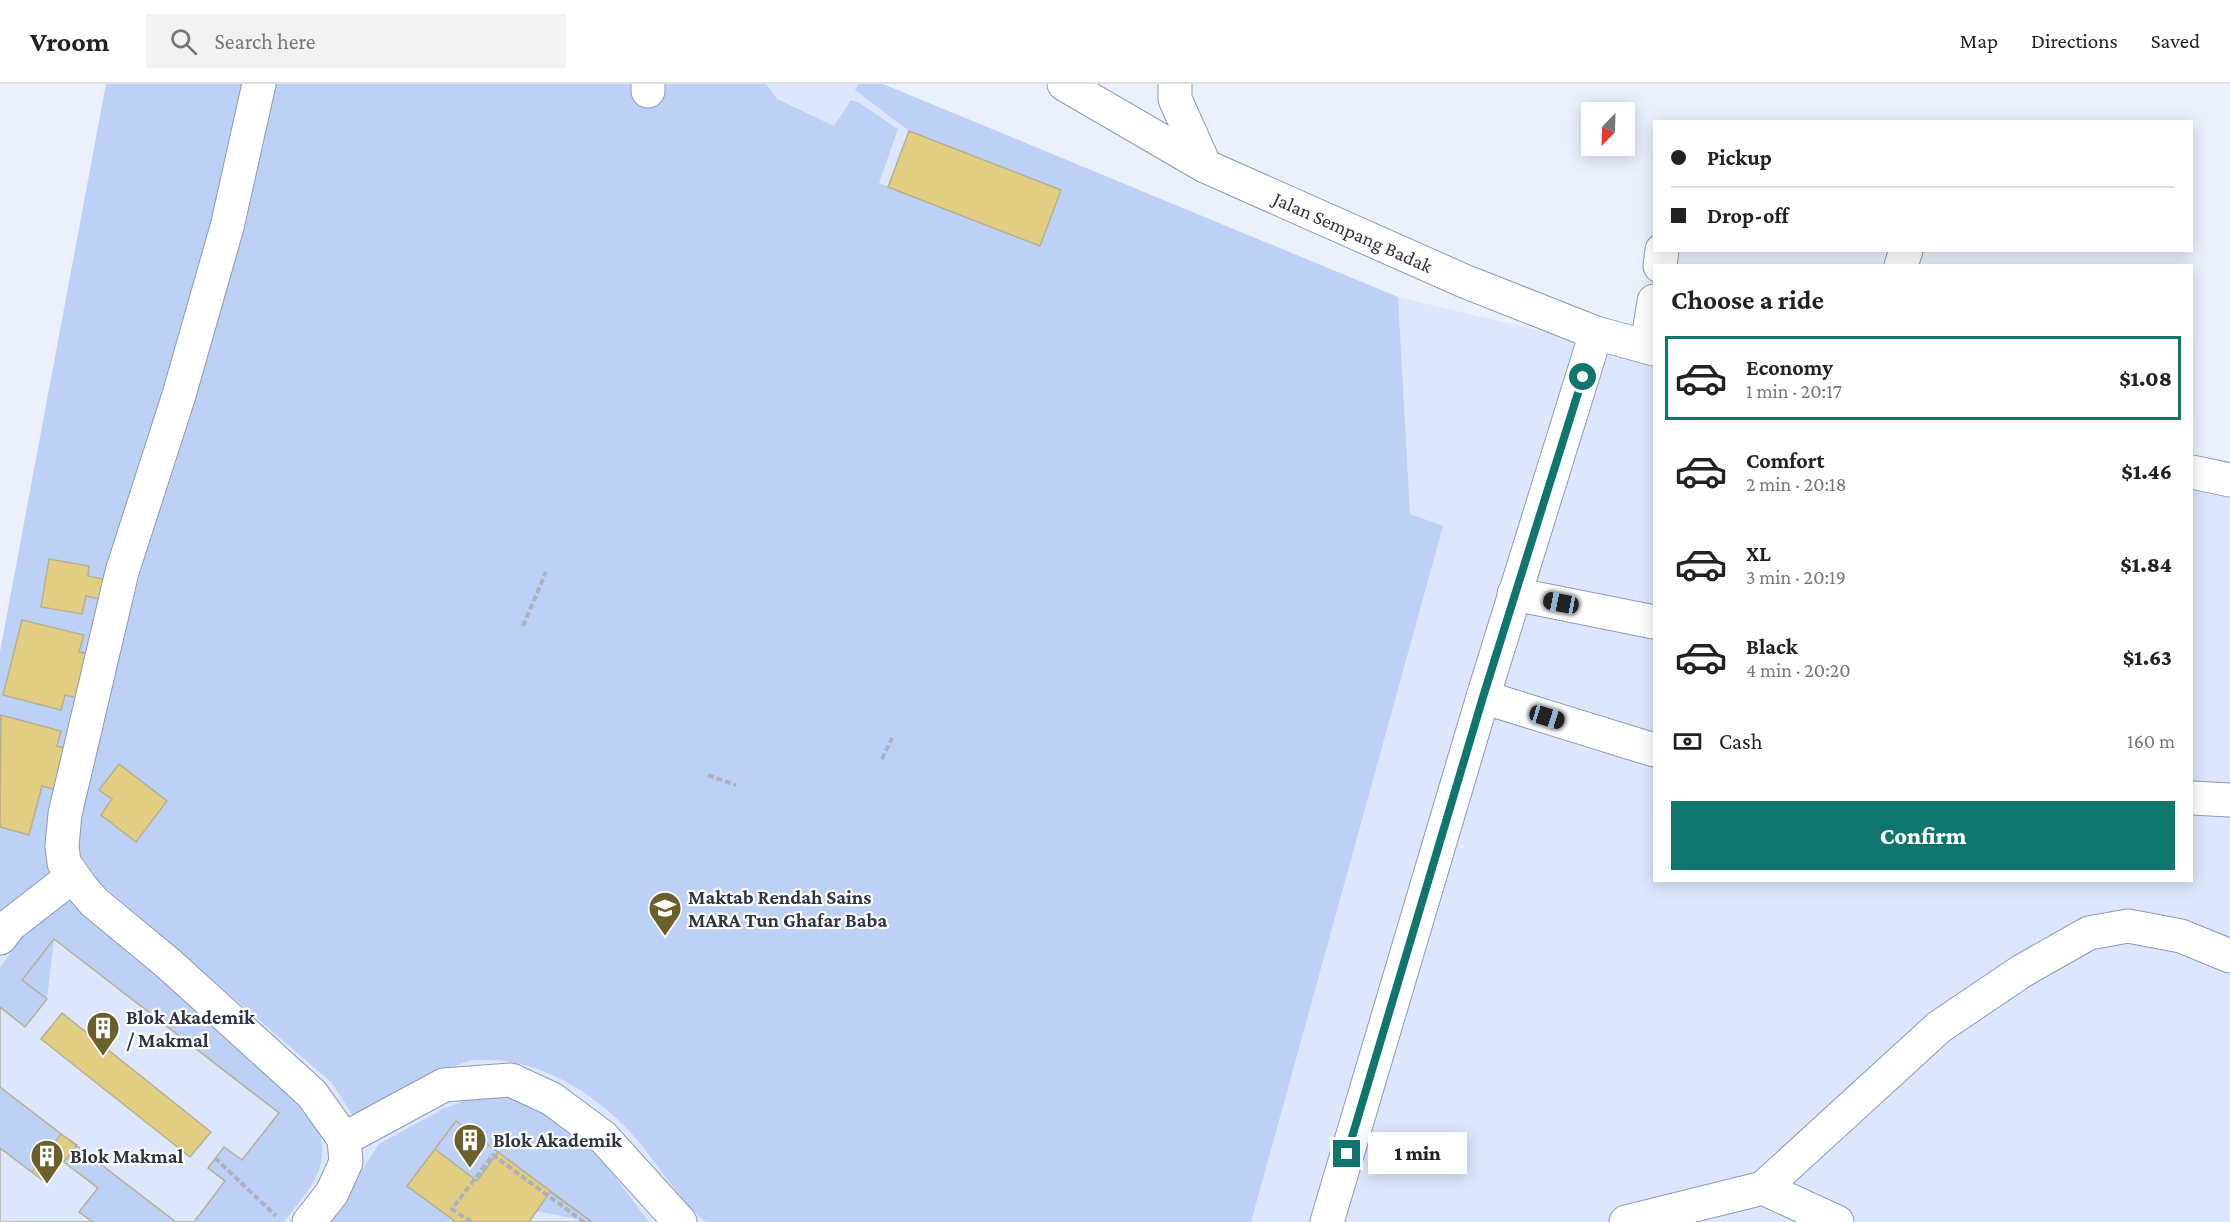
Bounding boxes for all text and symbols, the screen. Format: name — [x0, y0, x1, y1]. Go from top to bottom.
search box — [146, 14, 566, 68]
icon: search — [167, 25, 200, 58]
text: Vroom — [30, 26, 110, 57]
text: Search here — [215, 29, 315, 54]
text: Map — [1960, 29, 1998, 53]
text: Directions — [2031, 29, 2118, 53]
text: Saved — [2151, 29, 2200, 53]
north arrow — [1581, 102, 1635, 156]
map controls — [1581, 102, 1635, 156]
text: Pickup — [1707, 145, 1772, 170]
street label: Jalan Sempang Badak — [1268, 186, 1436, 278]
text: Drop-off — [1707, 203, 1789, 228]
text: Choose a ride — [1671, 285, 1824, 315]
icon: car — [1674, 351, 1728, 405]
text: Economy — [1746, 355, 1833, 380]
route start — [1569, 363, 1596, 390]
text: $1.08 — [2119, 366, 2172, 391]
text: 1 min · 20:17 — [1746, 380, 1842, 402]
icon: car — [1674, 444, 1728, 498]
text: Comfort — [1746, 448, 1824, 473]
text: $1.46 — [2121, 459, 2172, 484]
text: 2 min · 20:18 — [1746, 473, 1846, 495]
icon: car — [1674, 537, 1728, 591]
text: XL — [1746, 541, 1771, 566]
text: $1.84 — [2120, 552, 2172, 577]
text: 3 min · 20:19 — [1746, 566, 1846, 588]
car — [1542, 591, 1580, 615]
icon: car — [1674, 630, 1728, 684]
text: Black — [1746, 634, 1798, 659]
text: $1.63 — [2123, 645, 2172, 670]
text: 4 min · 20:20 — [1746, 659, 1851, 681]
car — [1527, 703, 1567, 731]
icon: cash — [1671, 725, 1704, 758]
text: Cash — [1719, 729, 1763, 754]
text: 160 m — [2127, 730, 2175, 752]
button: Confirm — [1671, 801, 2175, 870]
place label: Maktab Rendah Sains MARA Tun Ghafar Baba — [688, 886, 887, 931]
school or university icon: Maktab Rendah Sains MARA Tun Ghafar Baba — [647, 890, 683, 937]
place label: Blok Akademik / Makmal — [126, 1006, 256, 1051]
building icon: Blok Akademik / Makmal — [85, 1010, 121, 1057]
building icon: Blok Akademik — [452, 1122, 488, 1169]
place label: Blok Akademik — [493, 1129, 623, 1151]
callout: 1 min — [1368, 1133, 1467, 1175]
building icon: Blok Makmal — [29, 1138, 65, 1185]
route end — [1333, 1140, 1360, 1167]
text: 1 min — [1394, 1142, 1441, 1164]
place label: Blok Makmal — [70, 1145, 183, 1167]

